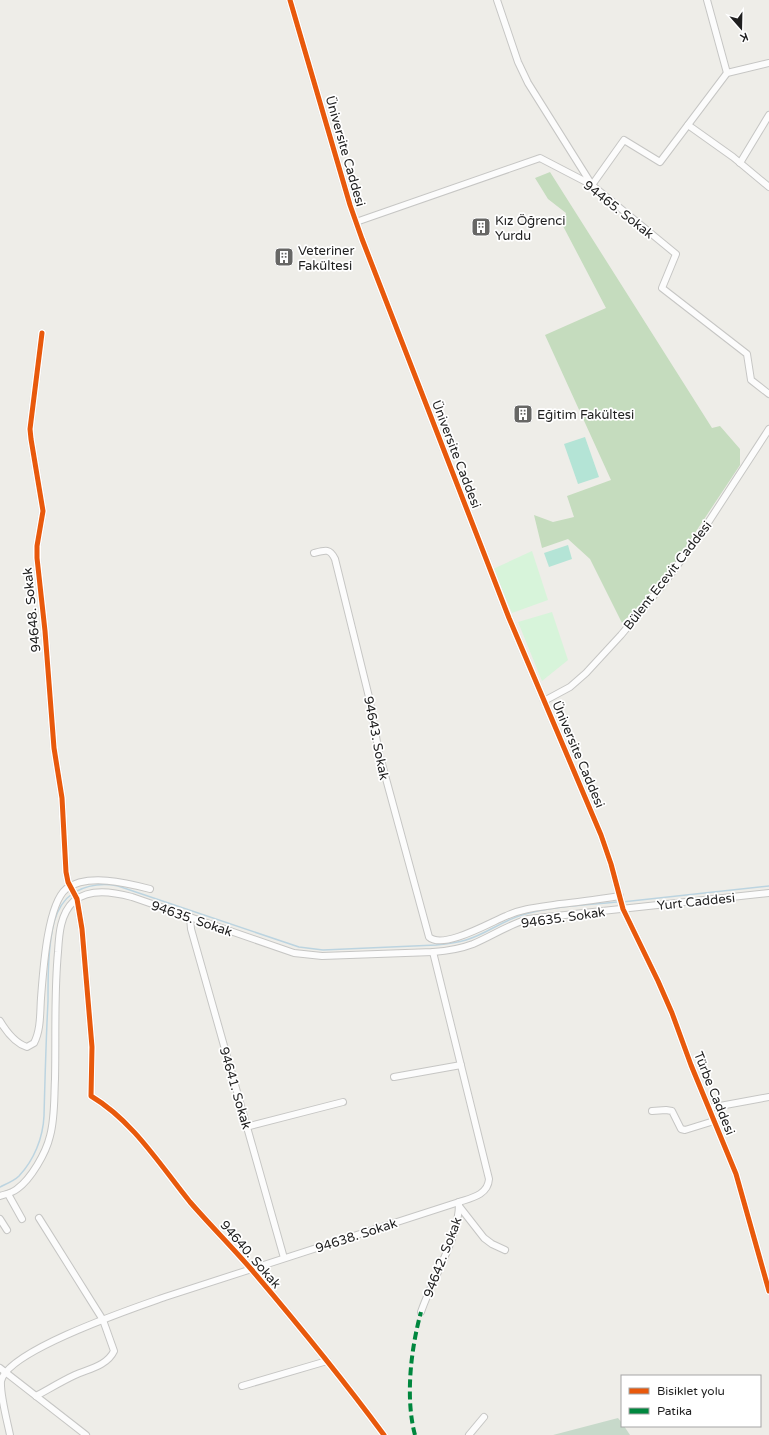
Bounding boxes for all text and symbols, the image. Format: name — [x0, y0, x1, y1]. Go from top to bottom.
north arrow — [721, 8, 761, 48]
text: K — [738, 30, 750, 45]
street label: Üniversite Caddesi — [322, 94, 369, 209]
street label: 94465. Sokak — [580, 177, 657, 242]
place label: Kız Öğrenci Yurdu — [495, 213, 566, 244]
building icon: Kız Öğrenci Yurdu — [470, 216, 492, 238]
place label: Veteriner Fakültesi — [298, 243, 354, 274]
building icon: Veteriner Fakültesi — [273, 246, 295, 268]
street label: Üniversite Caddesi — [428, 398, 484, 511]
building icon: Eğitim Fakültesi — [512, 403, 534, 425]
place label: Eğitim Fakültesi — [537, 407, 634, 423]
street label: Bülent Ecevit Caddesi — [620, 518, 715, 633]
street label: 94648. Sokak — [20, 567, 44, 653]
street label: 94643. Sokak — [360, 695, 392, 781]
street label: Üniversite Caddesi — [548, 699, 608, 810]
street label: Yurt Caddesi — [656, 890, 736, 914]
street label: 94635. Sokak — [149, 898, 234, 940]
street label: 94635. Sokak — [520, 904, 606, 932]
street label: 94641. Sokak — [216, 1045, 254, 1131]
street label: Türbe Caddesi — [690, 1049, 738, 1137]
street label: 94638. Sokak — [313, 1215, 399, 1257]
street label: 94642. Sokak — [420, 1215, 466, 1300]
street label: 94640. Sokak — [216, 1217, 284, 1292]
legend — [621, 1375, 761, 1427]
text: Bisiklet yolu — [657, 1384, 725, 1398]
text: Patika — [657, 1404, 692, 1418]

